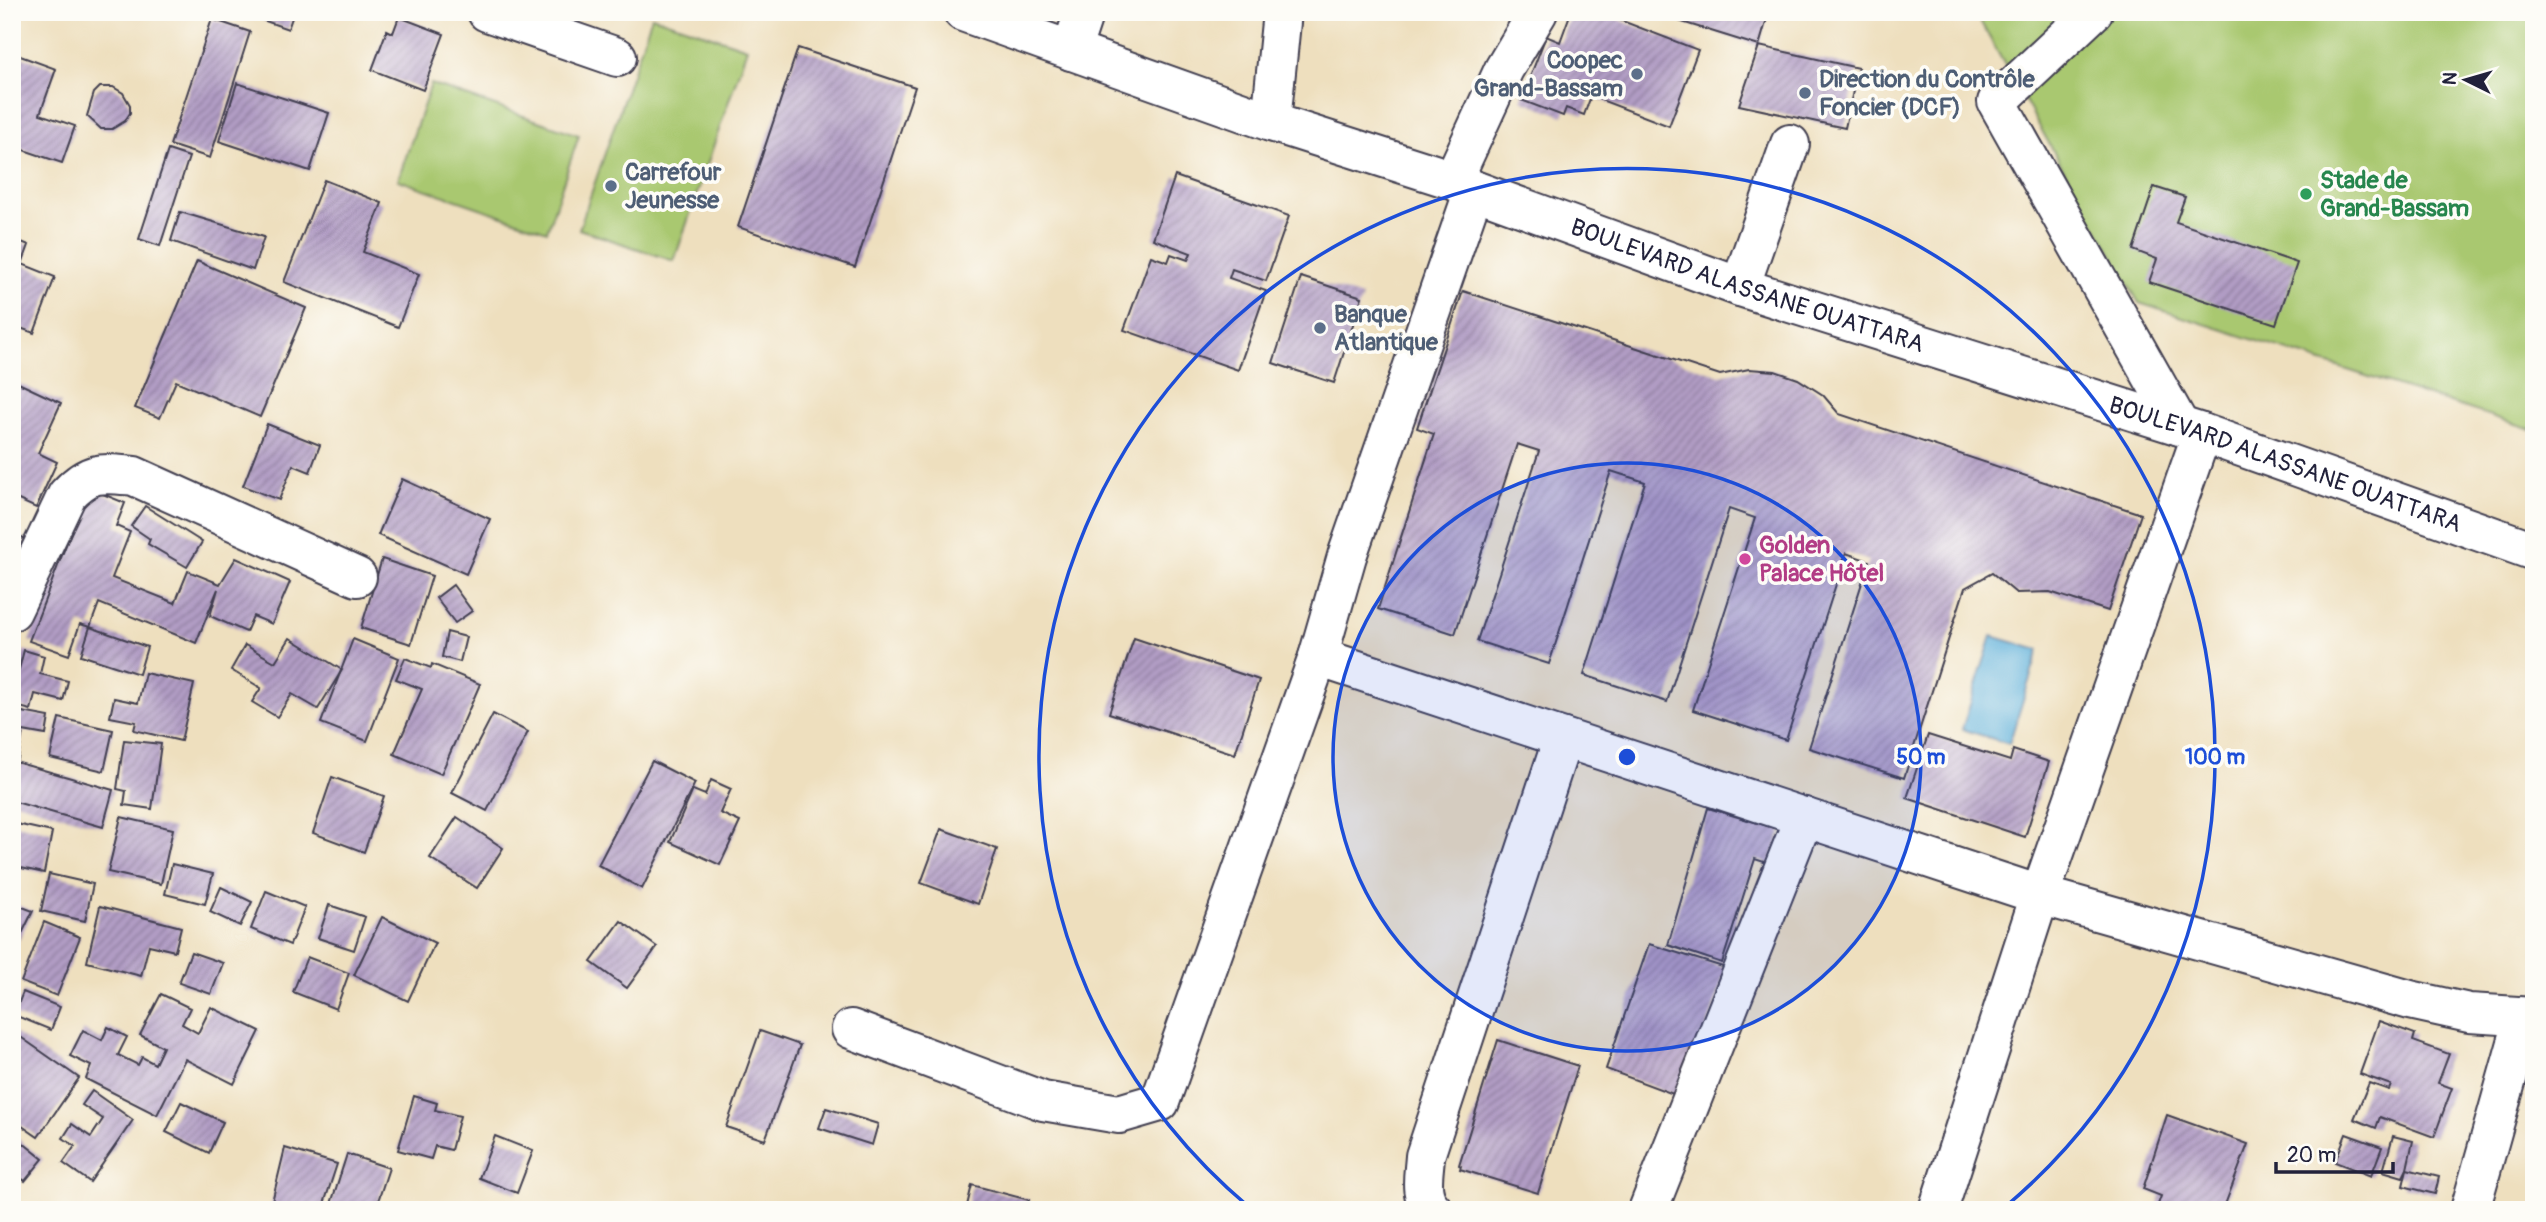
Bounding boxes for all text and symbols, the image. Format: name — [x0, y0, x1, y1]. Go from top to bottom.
place label: Coopec Grand-Bassam — [1474, 46, 1623, 103]
north arrow — [2430, 46, 2500, 116]
place label: Direction du Contrôle Foncier (DCF) — [1819, 65, 2036, 122]
marker: Coopec Grand-Bassam — [1629, 66, 1645, 82]
text: N — [2438, 71, 2463, 86]
marker: Direction du Contrôle Foncier (DCF) — [1797, 85, 1813, 101]
place label: Carrefour Jeunesse — [625, 158, 722, 215]
place label: Stade de Grand-Bassam — [2320, 166, 2469, 223]
marker: Carrefour Jeunesse — [603, 178, 619, 194]
marker: Stade de Grand-Bassam — [2298, 186, 2314, 202]
street label: BOULEVARD ALASSANE OUATTARA — [1567, 212, 1928, 359]
place label: Banque Atlantique — [1334, 300, 1439, 357]
marker: Banque Atlantique — [1312, 320, 1328, 336]
street label: BOULEVARD ALASSANE OUATTARA — [2106, 390, 2466, 539]
place label: Golden Palace Hôtel — [1759, 531, 1884, 588]
marker: Golden Palace Hôtel — [1737, 551, 1753, 567]
text: 50 m — [1897, 744, 1946, 771]
text: 100 m — [2185, 744, 2245, 771]
centre of rings — [1615, 745, 1639, 769]
scale bar — [2276, 1131, 2394, 1175]
text: 20 m — [2287, 1142, 2336, 1169]

